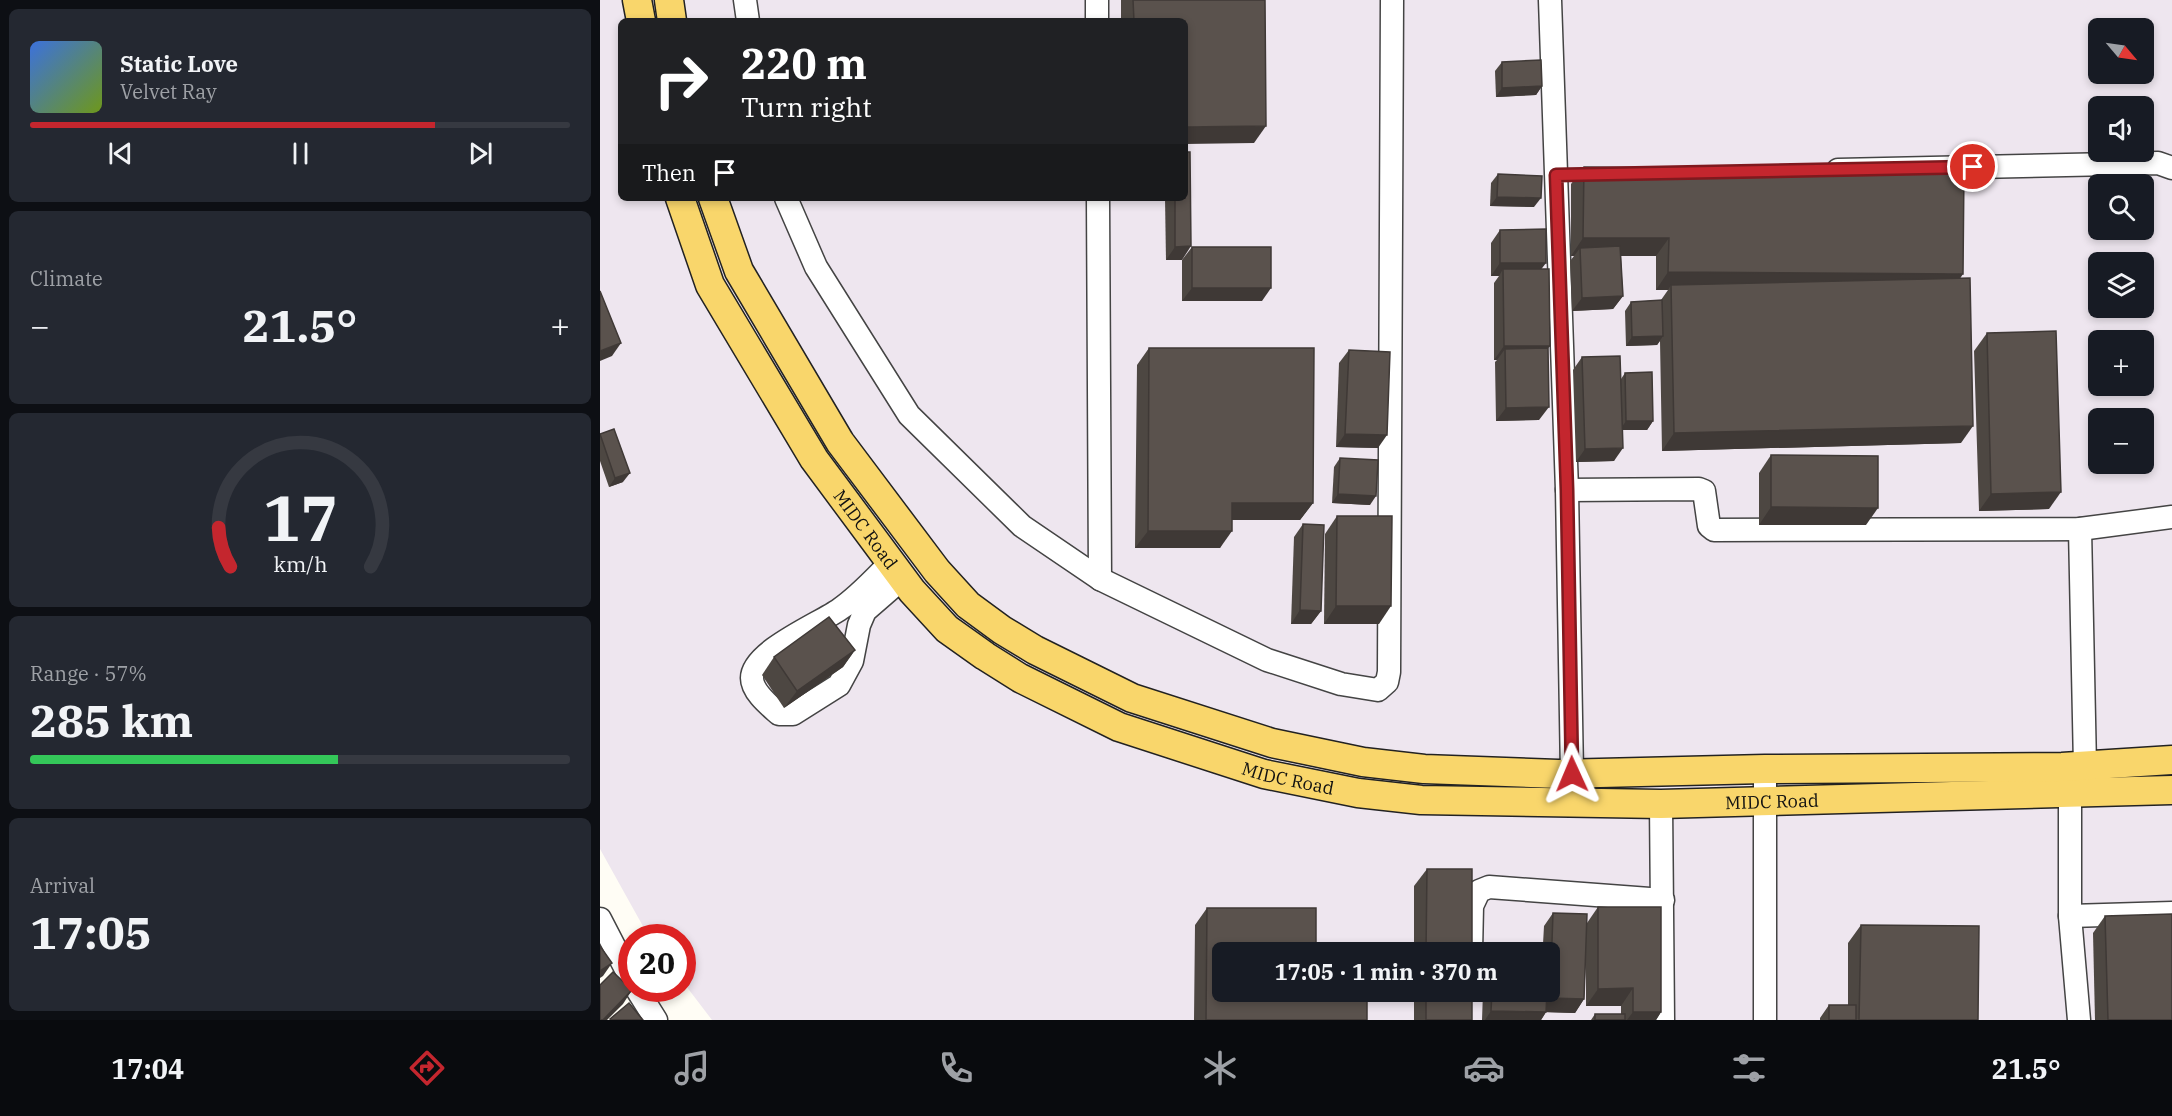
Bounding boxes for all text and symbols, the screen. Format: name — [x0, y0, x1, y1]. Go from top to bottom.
north arrow — [2088, 18, 2154, 84]
map controls — [2088, 18, 2154, 474]
text: 220 m — [741, 36, 867, 91]
icon: right — [642, 42, 720, 120]
text: Static Love — [120, 49, 238, 78]
text: Velvet Ray — [120, 78, 217, 105]
text: Turn right — [741, 89, 872, 124]
button: sound — [2088, 96, 2154, 162]
icon: previous — [104, 137, 137, 170]
icon: pause — [284, 137, 317, 170]
icon: next — [464, 137, 497, 170]
pin — [1947, 141, 1998, 192]
icon: arrive — [1956, 150, 1989, 183]
icon: arrive — [708, 156, 741, 189]
text: Then — [642, 158, 696, 187]
button: search — [2088, 174, 2154, 240]
button: layers — [2088, 252, 2154, 318]
text: Climate — [30, 265, 103, 292]
text: 21.5° — [243, 296, 357, 354]
text: − — [30, 304, 50, 347]
text: + — [550, 304, 570, 347]
button: + — [2088, 330, 2154, 396]
button: − — [2088, 408, 2154, 474]
text: 17 — [263, 477, 337, 558]
street label: MIDC Road — [829, 485, 903, 574]
text: km/h — [273, 550, 327, 578]
text: Range · 57% — [30, 660, 147, 687]
text: 285 km — [30, 691, 193, 749]
position arrow — [1540, 742, 1604, 806]
street label: MIDC Road — [1239, 756, 1336, 799]
street label: MIDC Road — [1725, 788, 1819, 814]
text: Arrival — [30, 872, 95, 899]
text: 17:05 — [30, 903, 152, 961]
speed limit sign: 20 — [618, 924, 696, 1002]
text: 17:05 · 1 min · 370 m — [1274, 957, 1498, 986]
icon: directions — [406, 1047, 448, 1089]
icon: music — [671, 1047, 713, 1089]
icon: phone — [935, 1047, 977, 1089]
icon: climate — [1199, 1047, 1241, 1089]
icon: car — [1463, 1047, 1505, 1089]
icon: filters — [1728, 1047, 1770, 1089]
text: 17:04 — [111, 1051, 184, 1086]
text: 21.5° — [1992, 1051, 2061, 1086]

